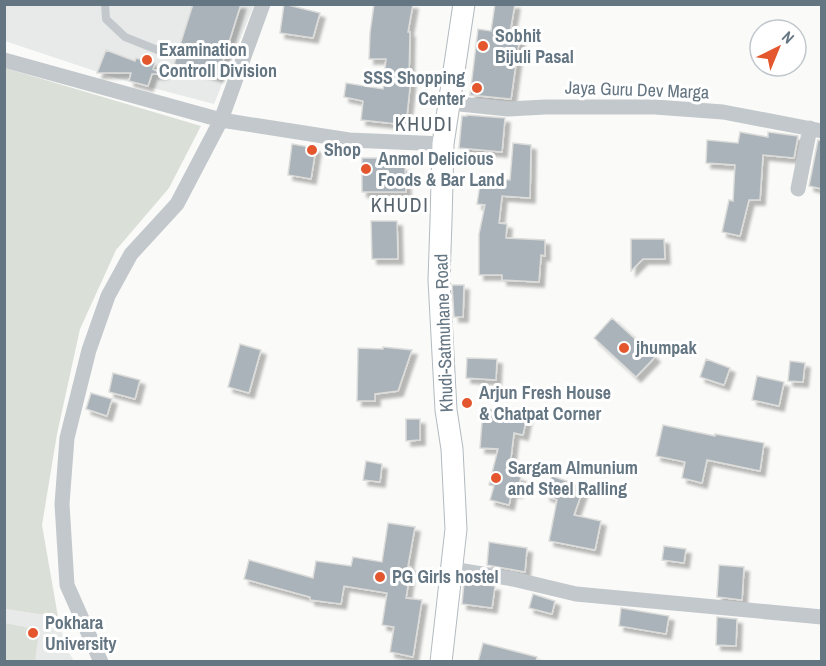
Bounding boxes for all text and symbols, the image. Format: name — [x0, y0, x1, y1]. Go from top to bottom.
north arrow — [748, 18, 808, 78]
place label: Sobhit Bijuli Pasal — [495, 23, 574, 69]
text: N — [777, 26, 799, 48]
place label: Examination Controll Division — [159, 37, 277, 83]
marker: Sobhit Bijuli Pasal — [476, 39, 490, 53]
marker: Examination Controll Division — [140, 53, 154, 67]
place label: SSS Shopping Center — [363, 65, 465, 111]
street label: Jaya Guru Dev Marga — [564, 74, 710, 105]
marker: SSS Shopping Center — [470, 81, 484, 95]
district label: KHUDI — [395, 110, 453, 137]
place label: Shop — [324, 137, 361, 162]
marker: Shop — [305, 143, 319, 157]
place label: Anmol Delicious Foods & Bar Land — [378, 146, 504, 192]
marker: Anmol Delicious Foods & Bar Land — [359, 162, 373, 176]
district label: KHUDI — [371, 191, 429, 218]
street label: Khudi-Satmuhane Road — [428, 253, 459, 413]
place label: jhumpak — [635, 335, 697, 360]
marker: jhumpak — [617, 341, 631, 355]
place label: Arjun Fresh House & Chatpat Corner — [479, 380, 611, 426]
marker: Arjun Fresh House & Chatpat Corner — [460, 396, 474, 410]
place label: Sargam Almunium and Steel Ralling — [508, 455, 638, 501]
marker: Sargam Almunium and Steel Ralling — [489, 471, 503, 485]
place label: PG Girls hostel — [392, 564, 499, 589]
marker: PG Girls hostel — [373, 570, 387, 584]
place label: Pokhara University — [45, 610, 117, 656]
marker: Pokhara University — [26, 626, 40, 640]

